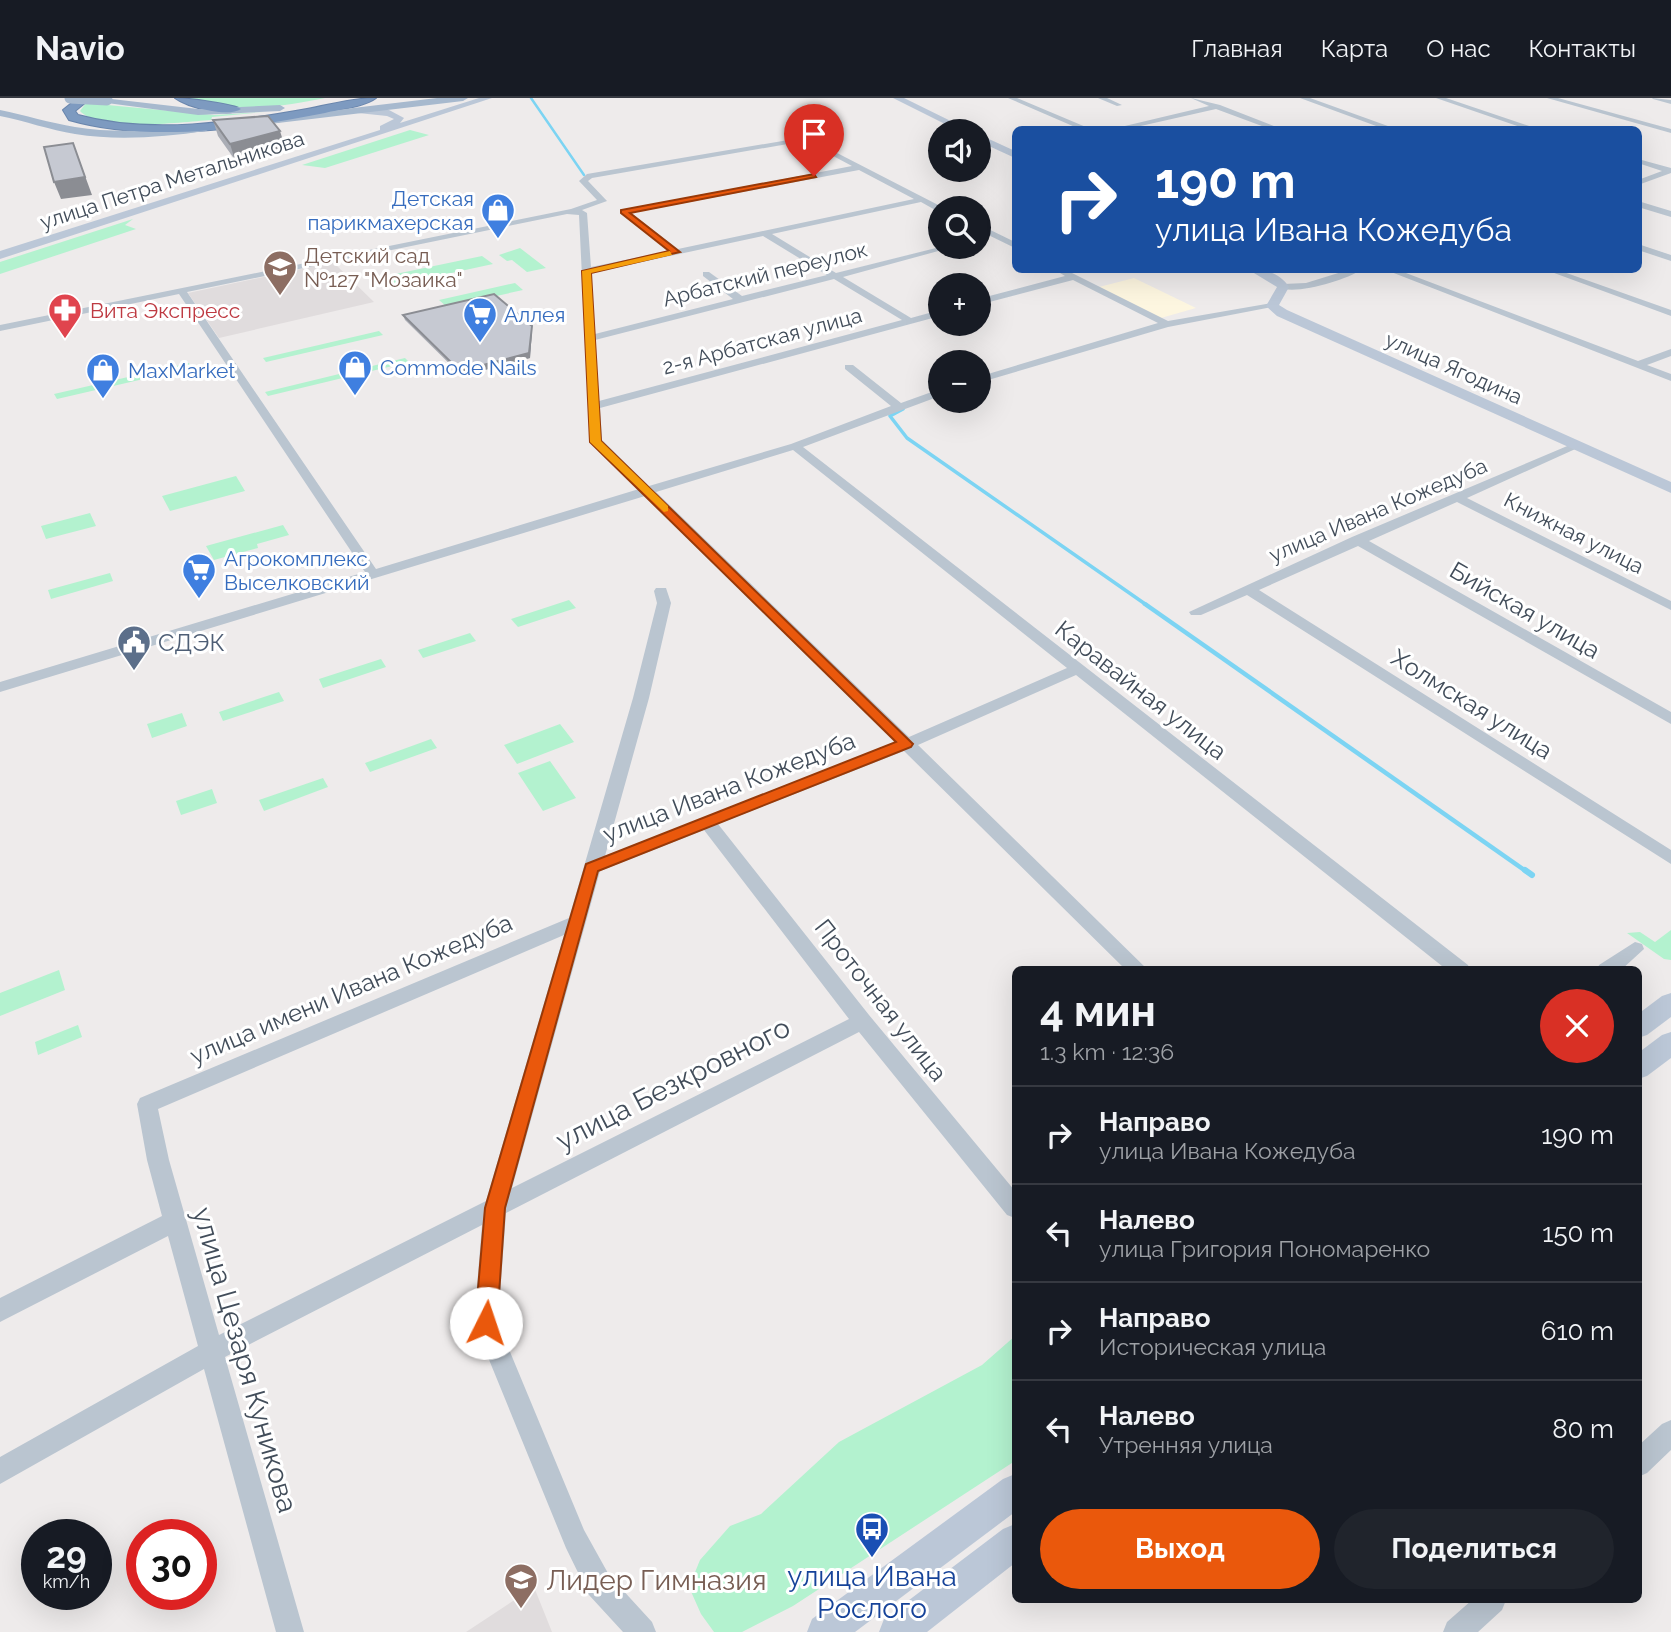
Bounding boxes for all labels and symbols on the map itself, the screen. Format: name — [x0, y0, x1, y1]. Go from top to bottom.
pin — [784, 104, 844, 176]
street label: улица Петра Метальникова — [37, 125, 307, 235]
place label: Детская парикмахерская — [308, 186, 474, 235]
shop icon: Детская парикмахерская — [479, 191, 517, 240]
street label: Арбатский переулок — [660, 236, 870, 312]
place label: Детский сад №127 "Мозаика" — [304, 243, 463, 292]
school or university icon: Детский сад №127 "Мозаика" — [261, 248, 299, 297]
pharmacy icon: Вита Экспресс — [46, 291, 84, 340]
supermarket icon: Аллея — [461, 295, 499, 344]
place label: Вита Экспресс — [90, 298, 240, 323]
place label: Аллея — [504, 302, 565, 327]
street label: 2-я Арбатская улица — [660, 302, 864, 380]
street label: улица Ягодина — [1382, 327, 1526, 409]
shop icon: Commode Nails — [336, 348, 374, 397]
shop icon: MaxMarket — [84, 351, 122, 400]
place label: Commode Nails — [380, 355, 537, 380]
place label: MaxMarket — [128, 358, 235, 383]
street label: улица Ивана Кожедуба — [1265, 453, 1491, 567]
street label: Книжная улица — [1500, 487, 1648, 579]
place label: Агрокомплекс Выселковский — [224, 546, 369, 595]
supermarket icon: Агрокомплекс Выселковский — [180, 551, 218, 600]
street label: Бийская улица — [1445, 555, 1605, 665]
street label: Каравайная улица — [1050, 614, 1232, 766]
public building icon: СДЭК — [115, 623, 153, 672]
place label: СДЭК — [158, 628, 225, 657]
street label: Холмская улица — [1386, 643, 1558, 765]
street label: улица Ивана Кожедуба — [599, 725, 859, 849]
street label: улица имени Ивана Кожедуба — [185, 908, 517, 1070]
street label: Проточная улица — [809, 913, 953, 1087]
street label: улица Безкровного — [550, 1011, 796, 1157]
street label: улица Цезаря Куникова — [186, 1204, 304, 1516]
position arrow — [449, 1286, 523, 1360]
bus stop icon: улица Ивана Рослого — [853, 1510, 891, 1559]
speed limit sign: 30 — [126, 1519, 217, 1610]
place label: улица Ивана Рослого — [787, 1560, 957, 1625]
school or university icon: Лидер Гимназия — [502, 1561, 540, 1610]
place label: Лидер Гимназия — [546, 1564, 766, 1597]

